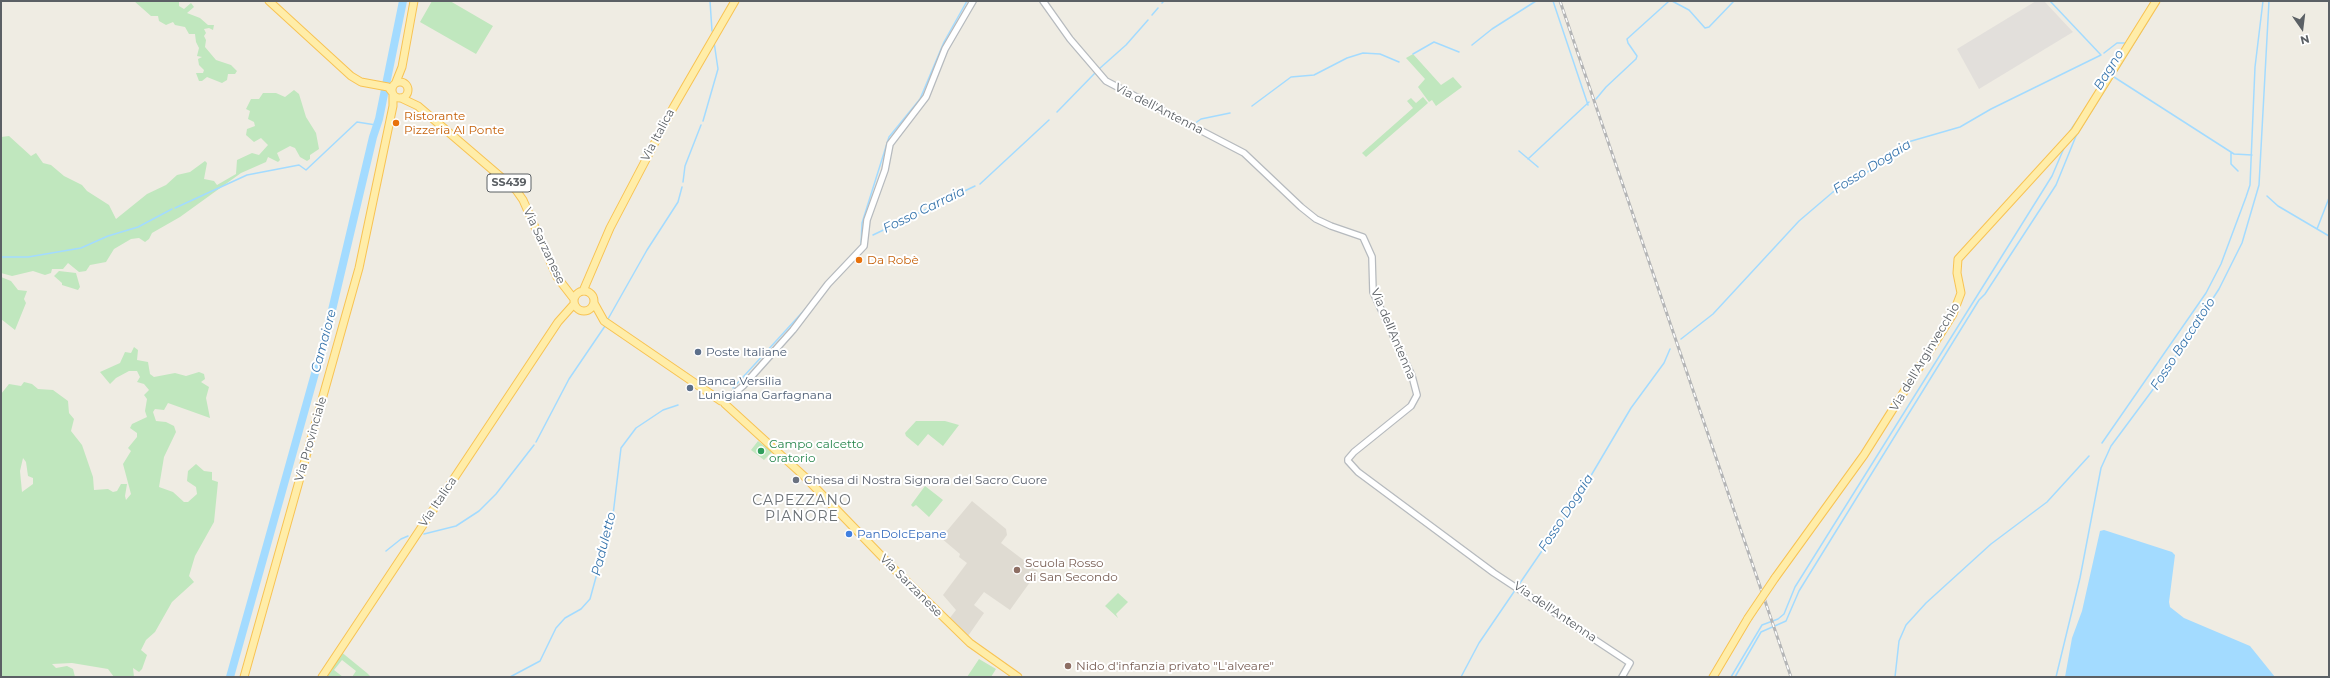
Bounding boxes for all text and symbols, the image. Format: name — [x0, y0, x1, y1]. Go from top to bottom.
north arrow — [2282, 8, 2322, 48]
text: N — [2299, 32, 2311, 48]
water label: Bagno — [2091, 47, 2127, 93]
street label: Via dell'Antenna — [1112, 81, 1206, 137]
street label: Via Italica — [638, 106, 678, 164]
place label: Ristorante Pizzeria Al Ponte — [404, 109, 504, 137]
marker: Ristorante Pizzeria Al Ponte — [391, 118, 401, 128]
water label: Fosso Dogaia — [1830, 137, 1914, 197]
road number: SS439 — [487, 174, 531, 192]
water label: Fosso Carraia — [880, 183, 968, 237]
street label: Via Sarzanese — [520, 206, 568, 286]
place label: Da Robè — [867, 253, 919, 267]
marker: Da Robè — [854, 255, 864, 265]
street label: Via dell'Antenna — [1367, 286, 1419, 382]
water label: Fosso Baccatoio — [2147, 295, 2219, 393]
street label: Via dell'Arginvecchio — [1887, 300, 1963, 414]
water label: Camaiore — [308, 308, 340, 374]
place label: Poste Italiane — [706, 345, 787, 359]
marker: Poste Italiane — [693, 347, 703, 357]
place label: Banca Versilia Lunigiana Garfagnana — [698, 374, 832, 402]
marker: Banca Versilia Lunigiana Garfagnana — [685, 383, 695, 393]
street label: Via Provinciale — [292, 395, 330, 483]
place label: Campo calcetto oratorio — [769, 437, 864, 465]
marker: Campo calcetto oratorio — [756, 446, 766, 456]
water label: Fosso Dogaia — [1535, 471, 1597, 555]
place label: Chiesa di Nostra Signora del Sacro Cuore — [804, 473, 1047, 487]
street label: Via Italica — [416, 474, 460, 530]
marker: Chiesa di Nostra Signora del Sacro Cuore — [791, 475, 801, 485]
district label: CAPEZZANO PIANORE — [752, 493, 852, 526]
water label: Paduletto — [589, 510, 619, 578]
place label: PanDolcEpane — [857, 527, 947, 541]
marker: PanDolcEpane — [844, 529, 854, 539]
street label: Via Sarzanese — [877, 552, 945, 620]
place label: Scuola Rosso di San Secondo — [1025, 556, 1118, 584]
marker: Scuola Rosso di San Secondo — [1012, 565, 1022, 575]
street label: Via dell'Antenna — [1511, 579, 1599, 645]
place label: Nido d'infanzia privato "L'alveare" — [1076, 659, 1274, 673]
marker: Nido d'infanzia privato "L'alveare" — [1063, 661, 1073, 671]

